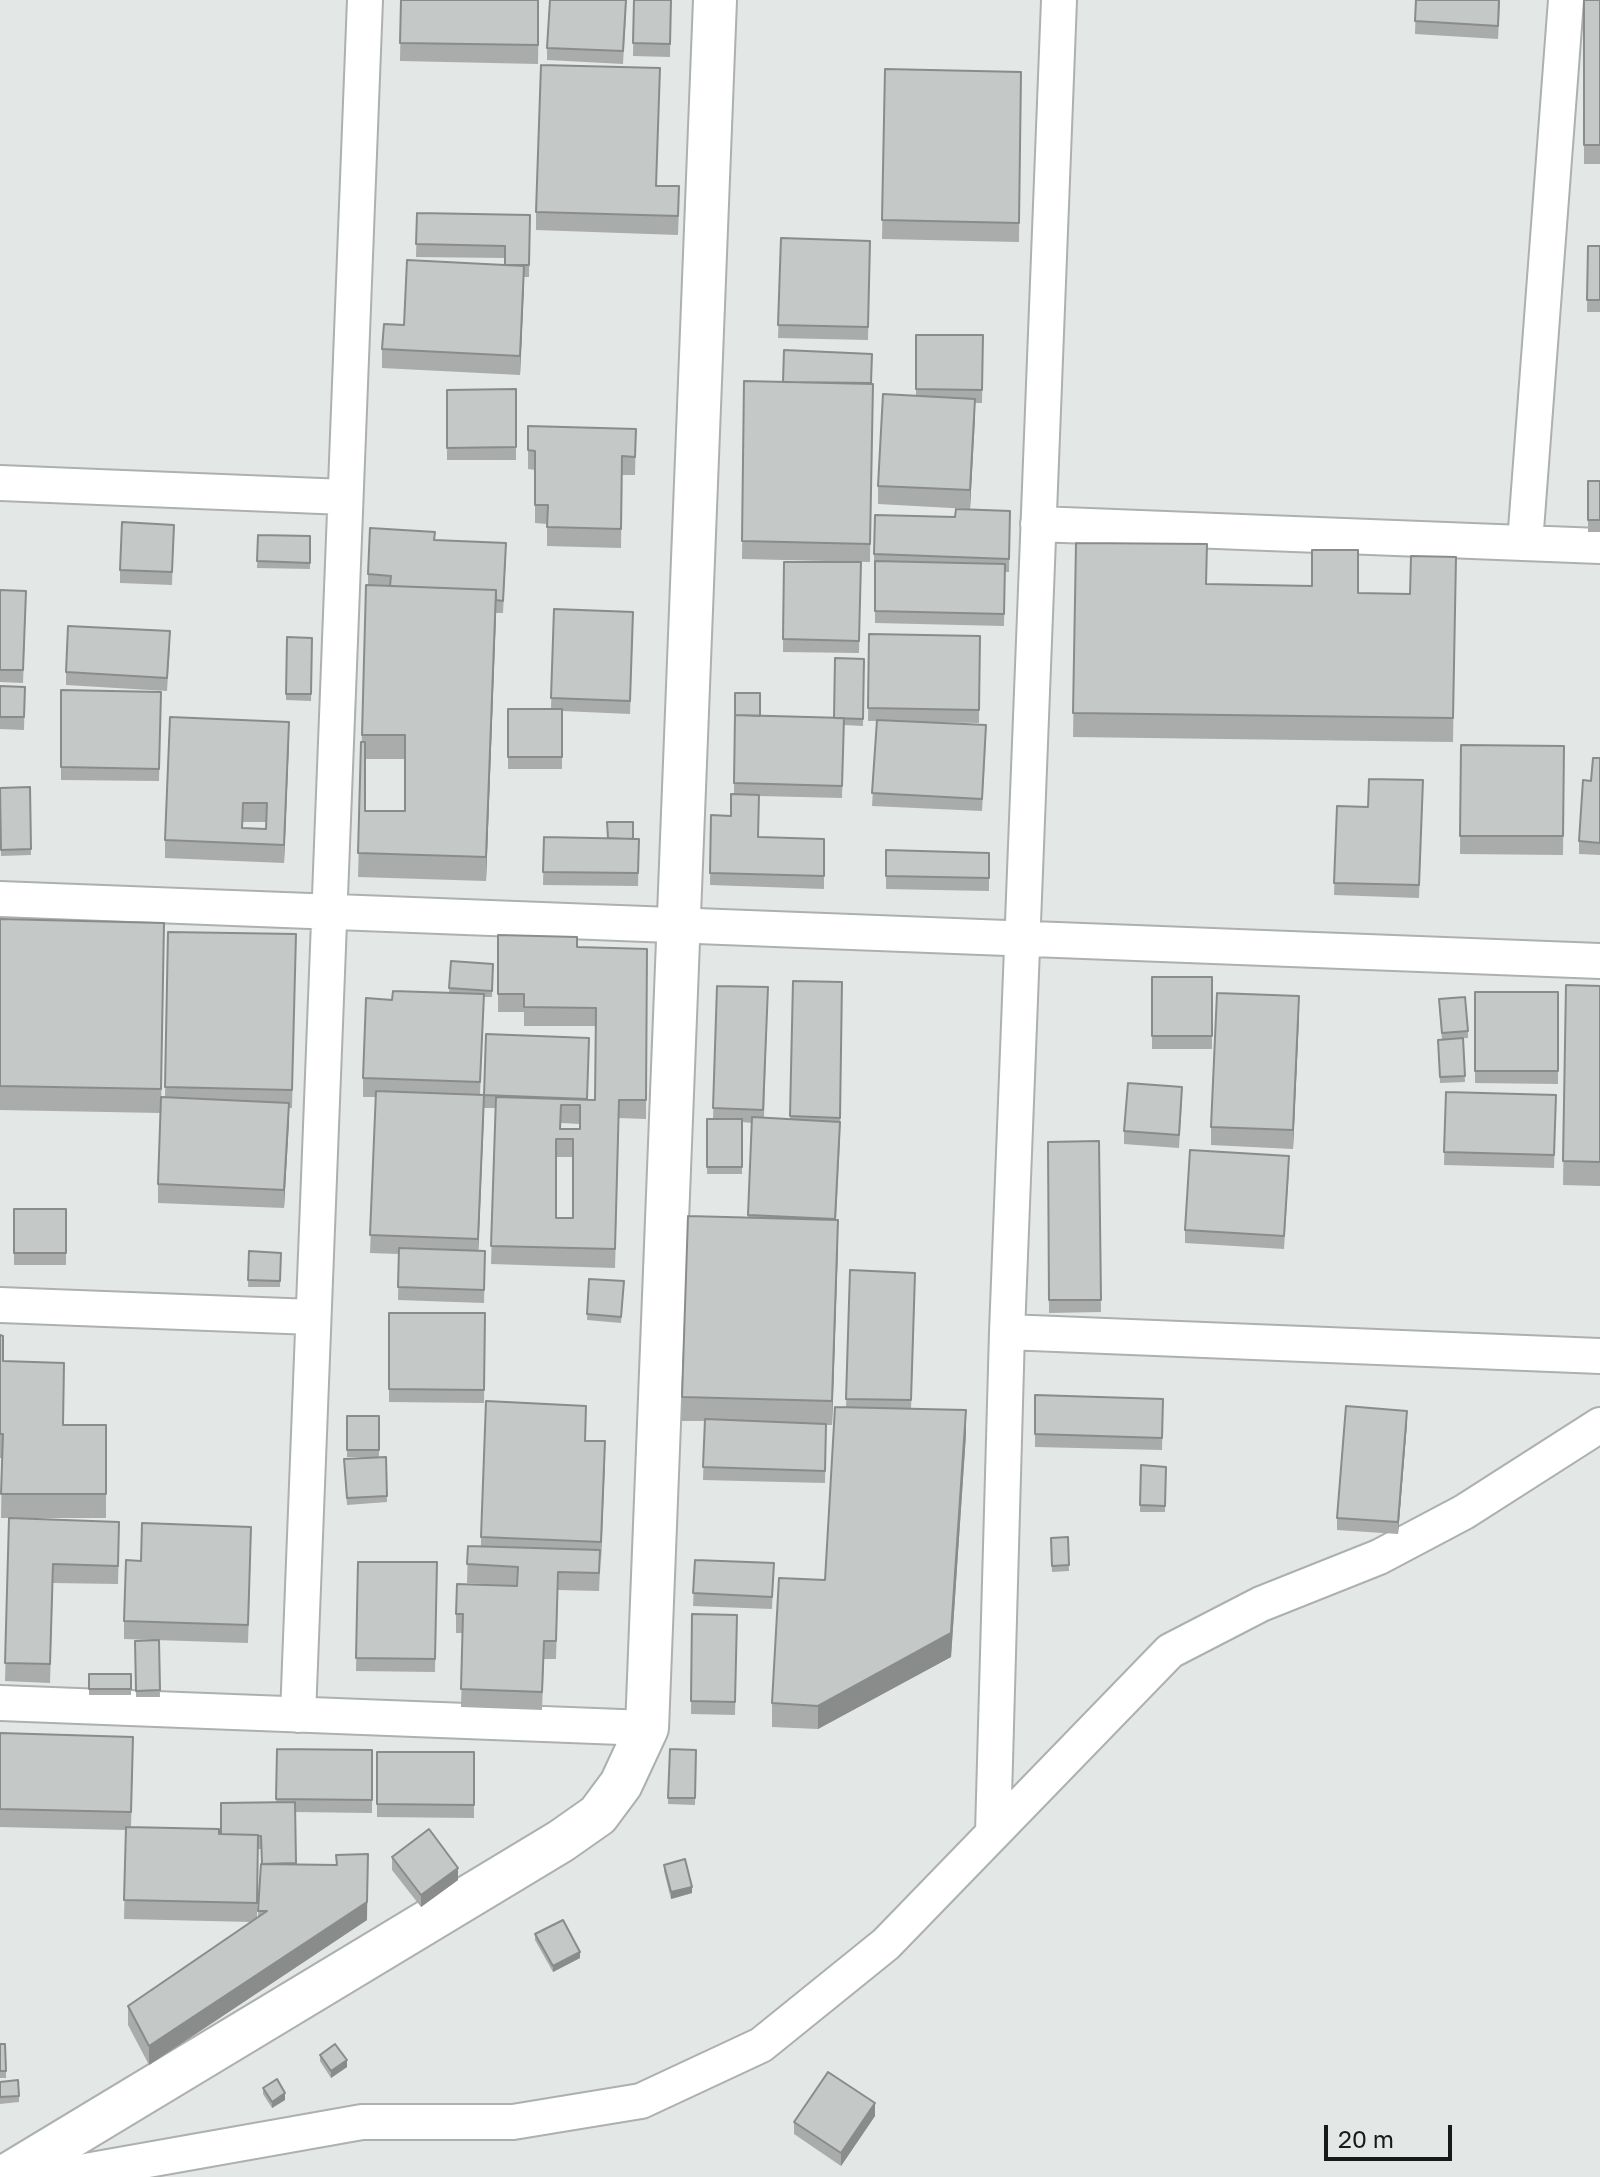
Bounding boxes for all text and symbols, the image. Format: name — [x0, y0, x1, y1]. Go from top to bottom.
scale bar — [1328, 2109, 1456, 2159]
text: 20 m — [1338, 2124, 1394, 2153]

